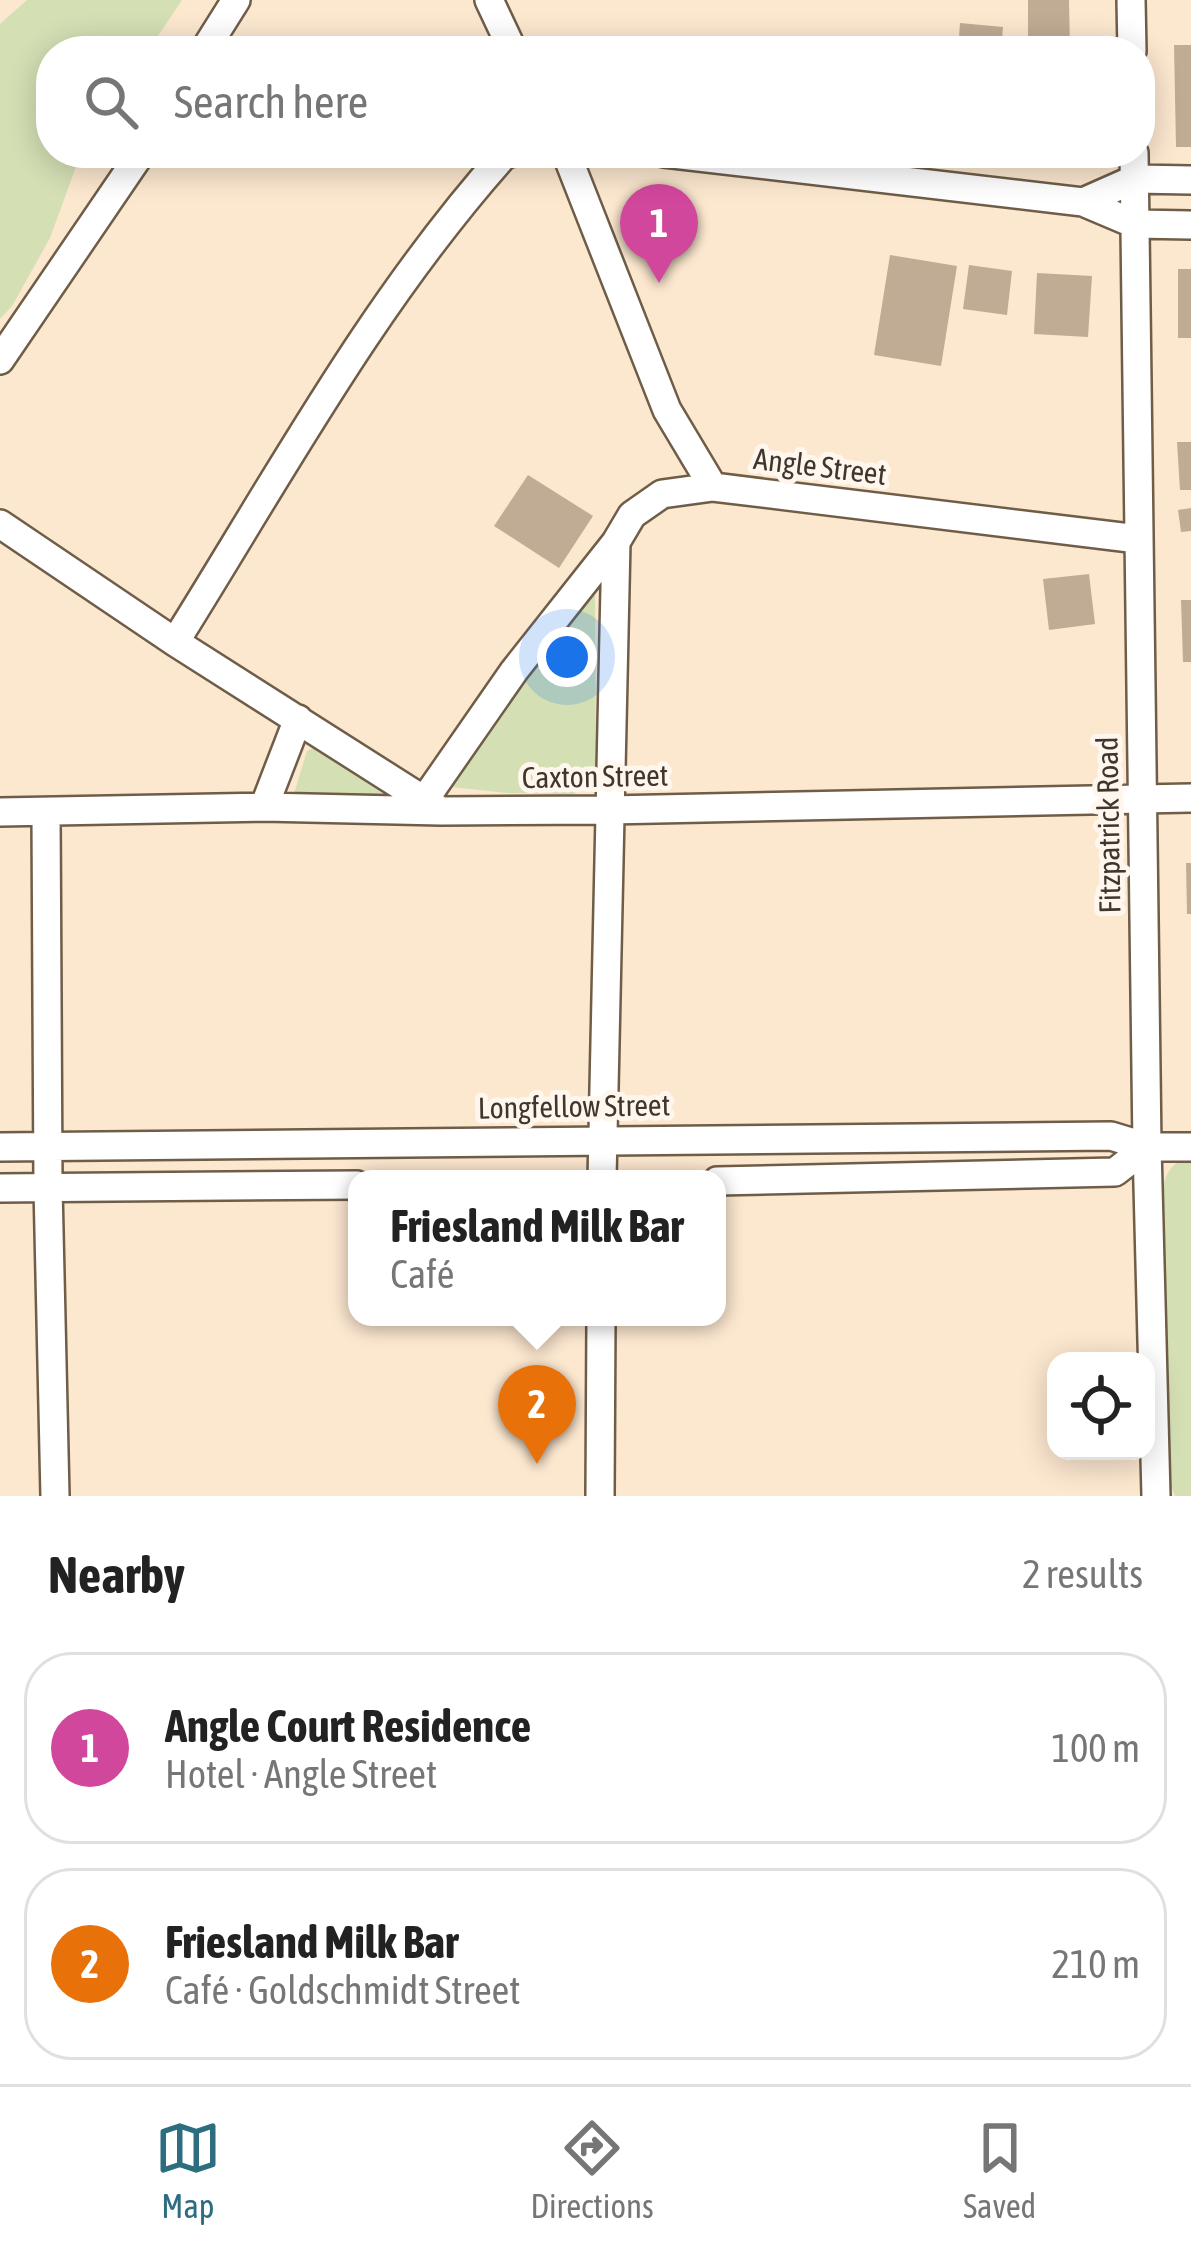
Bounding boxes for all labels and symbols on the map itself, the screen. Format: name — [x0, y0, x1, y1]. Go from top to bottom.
pin: 1 — [620, 184, 698, 283]
street label: Angle Street — [752, 441, 888, 491]
your location — [537, 627, 597, 687]
street label: Fitzpatrick Road — [1089, 736, 1127, 914]
street label: Caxton Street — [521, 758, 669, 794]
street label: Longfellow Street — [478, 1087, 670, 1125]
pin: 2 — [498, 1365, 576, 1464]

